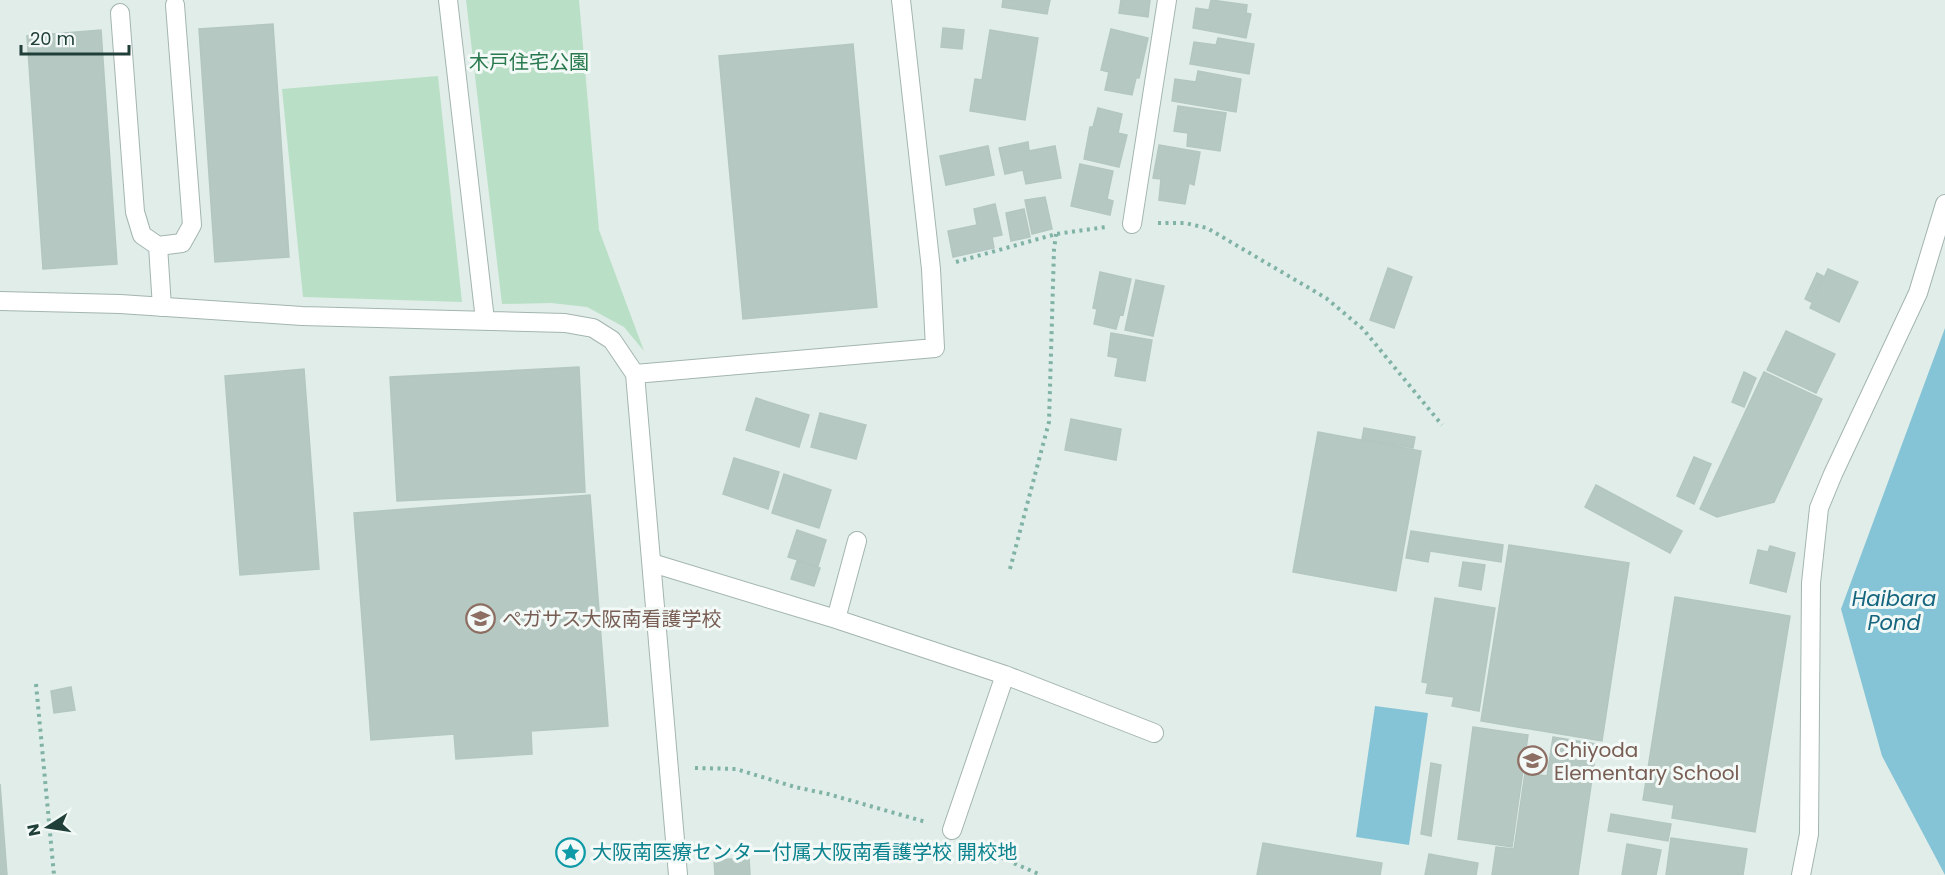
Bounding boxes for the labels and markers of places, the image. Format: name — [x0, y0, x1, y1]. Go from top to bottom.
school or university icon: ぺガサス大阪南看護学校 — [465, 603, 497, 635]
place label: ぺガサス大阪南看護学校 — [502, 605, 722, 633]
place label: Chiyoda Elementary School — [1554, 736, 1739, 787]
school or university icon: Chiyoda Elementary School — [1517, 745, 1549, 777]
place icon: 大阪南医療センター付属大阪南看護学校 開校地 — [555, 836, 587, 868]
place label: 大阪南医療センター付属大阪南看護学校 開校地 — [592, 838, 1017, 866]

